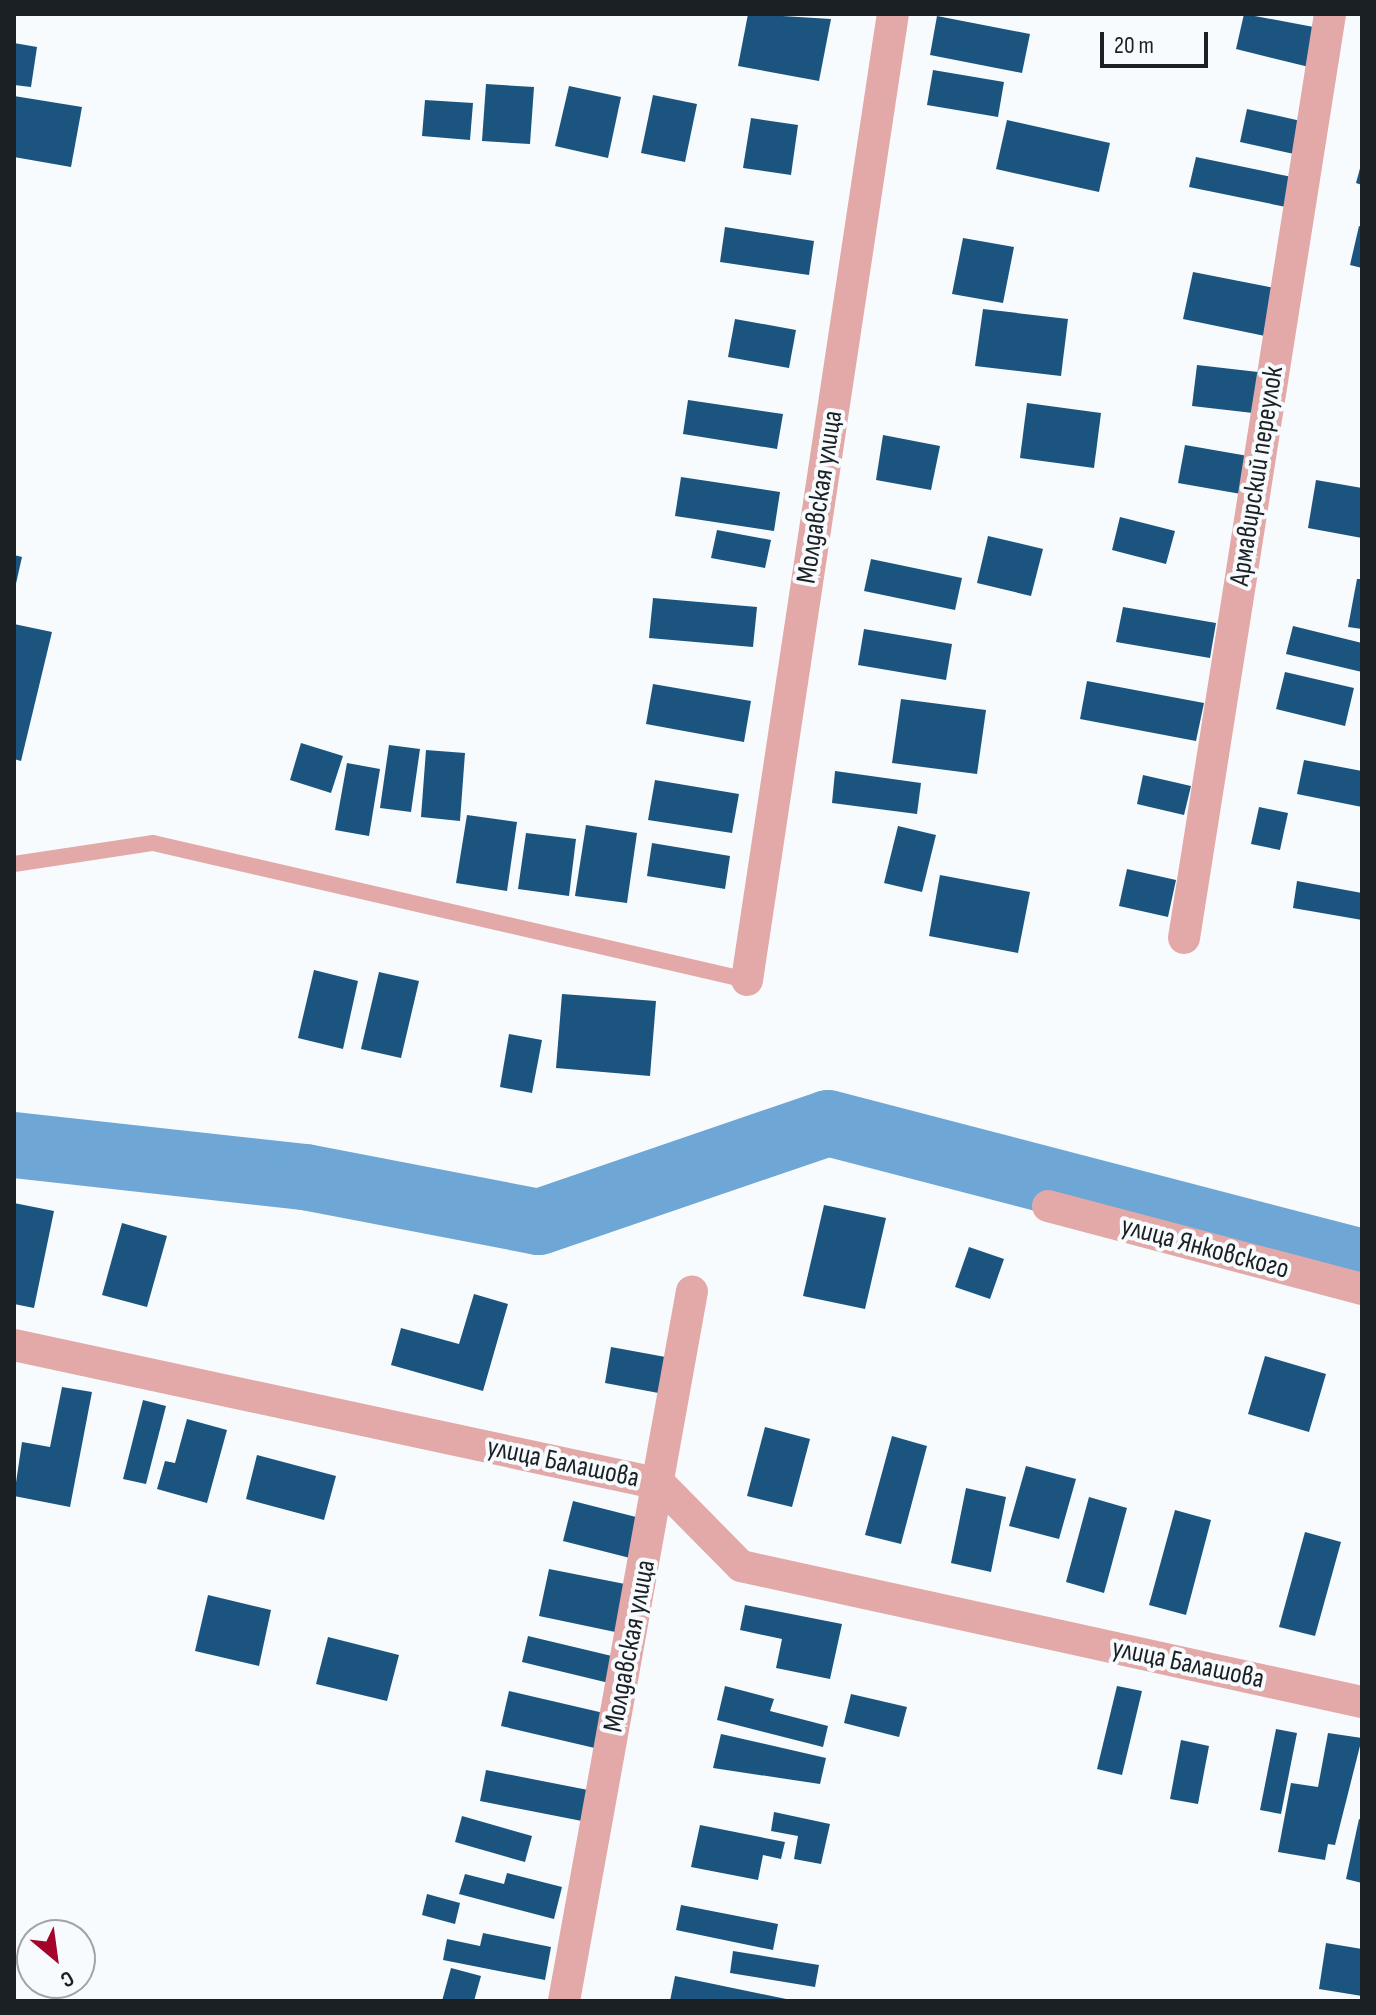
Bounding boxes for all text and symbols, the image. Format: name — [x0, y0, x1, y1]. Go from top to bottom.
scale bar — [1104, 16, 1212, 66]
text: 20 m — [1114, 31, 1154, 60]
street label: Армавирский переулок — [1223, 364, 1291, 588]
street label: Молдавская улица — [790, 408, 850, 586]
street label: улица Янковского — [1117, 1209, 1293, 1287]
street label: улица Балашова — [484, 1430, 642, 1496]
street label: Молдавская улица — [597, 1557, 663, 1735]
street label: улица Балашова — [1109, 1631, 1267, 1697]
north arrow — [16, 1919, 96, 1999]
text: С — [55, 1964, 78, 1993]

